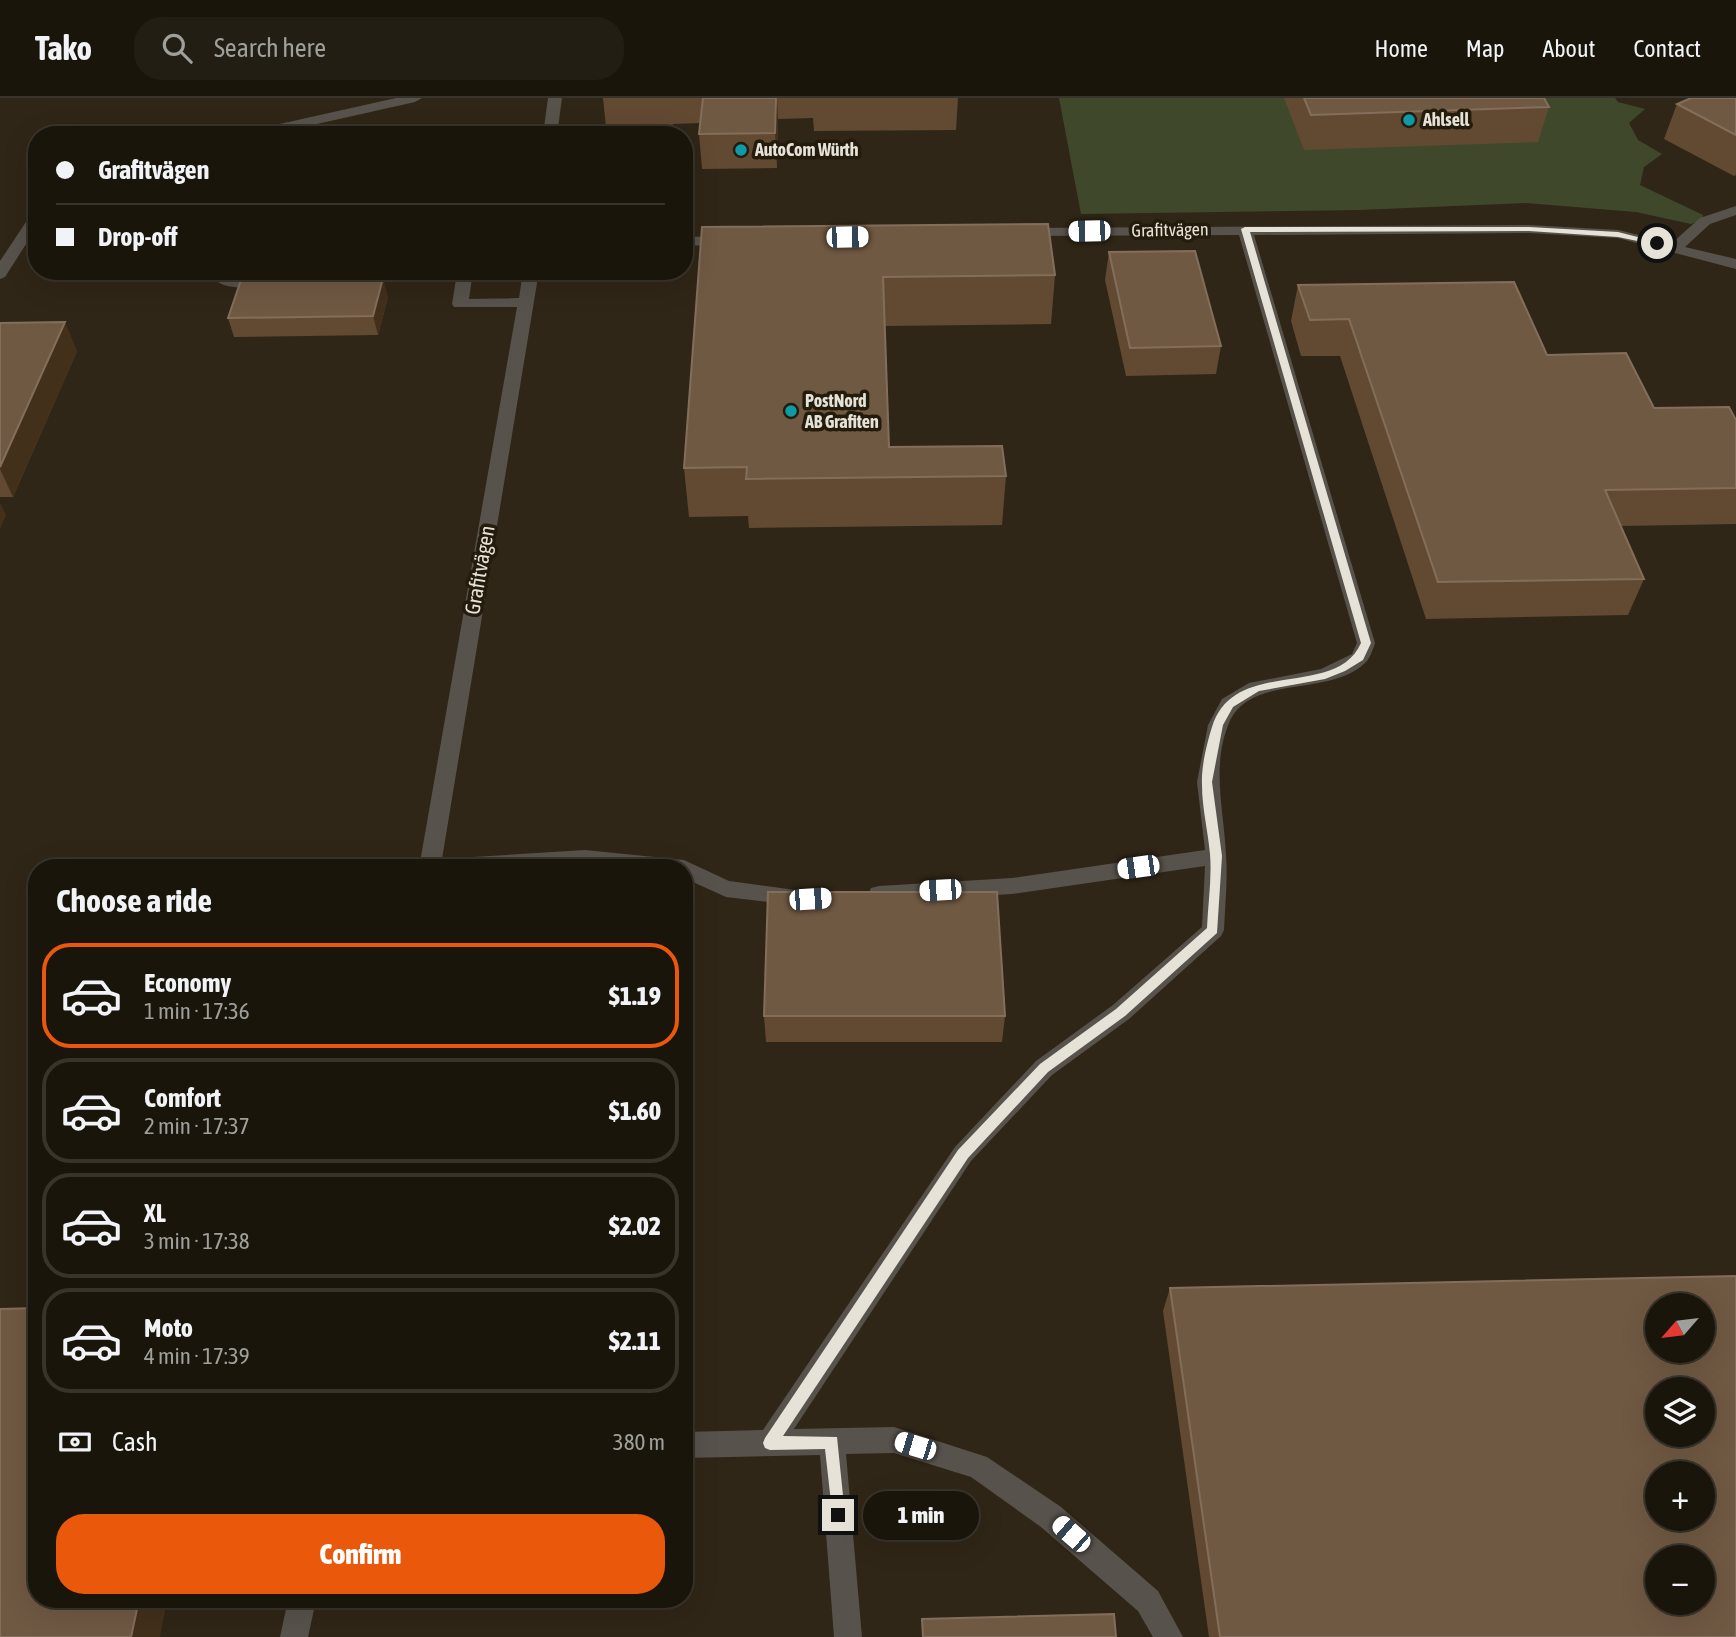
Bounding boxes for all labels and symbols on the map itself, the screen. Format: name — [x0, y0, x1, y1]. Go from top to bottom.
place label: Ahlsell — [1422, 109, 1470, 130]
marker: Ahlsell — [1401, 112, 1417, 128]
place label: AutoCom Würth — [754, 139, 859, 160]
marker: AutoCom Würth — [733, 142, 749, 158]
street label: Grafitvägen — [1131, 218, 1209, 241]
car — [1068, 220, 1111, 242]
car — [826, 226, 869, 248]
route start — [1641, 227, 1673, 259]
place label: PostNord AB Grafiten — [804, 390, 879, 432]
marker: PostNord AB Grafiten — [783, 403, 799, 419]
street label: Grafitvägen — [459, 523, 499, 616]
car — [1116, 854, 1161, 880]
car — [919, 878, 962, 902]
car — [789, 887, 832, 911]
north arrow — [1645, 1293, 1715, 1363]
car — [892, 1430, 939, 1462]
callout: 1 min — [862, 1490, 978, 1540]
route end — [822, 1499, 854, 1531]
car — [1049, 1512, 1094, 1556]

